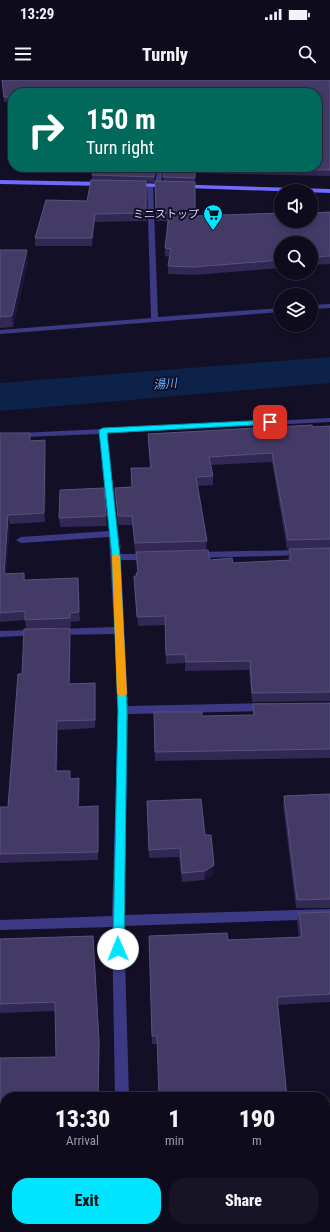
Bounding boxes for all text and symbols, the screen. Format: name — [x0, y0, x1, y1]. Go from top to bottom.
text: 13:29 — [20, 5, 54, 23]
icon: menu — [12, 43, 34, 65]
icon: search — [296, 43, 318, 65]
text: Turnly — [142, 44, 188, 65]
text: 150 m — [86, 103, 156, 136]
icon: right — [20, 104, 72, 156]
text: Turn right — [86, 137, 154, 158]
map controls — [274, 184, 318, 332]
button: sound — [274, 184, 318, 228]
supermarket icon: ミニストップ — [202, 203, 224, 231]
place label: ミニストップ — [133, 208, 199, 221]
button: search — [274, 236, 318, 280]
button: layers — [274, 288, 318, 332]
water label: 湯川 — [152, 376, 180, 392]
pin — [253, 405, 287, 439]
icon: arrive — [259, 411, 281, 433]
position arrow — [97, 928, 139, 970]
text: 13:30 — [55, 1105, 110, 1133]
text: 1 — [168, 1105, 181, 1133]
text: 190 — [239, 1105, 275, 1133]
text: Arrival — [66, 1133, 99, 1148]
text: min — [165, 1133, 184, 1148]
text: m — [252, 1133, 262, 1148]
button: Exit — [12, 1178, 161, 1224]
button: Share — [169, 1178, 318, 1224]

